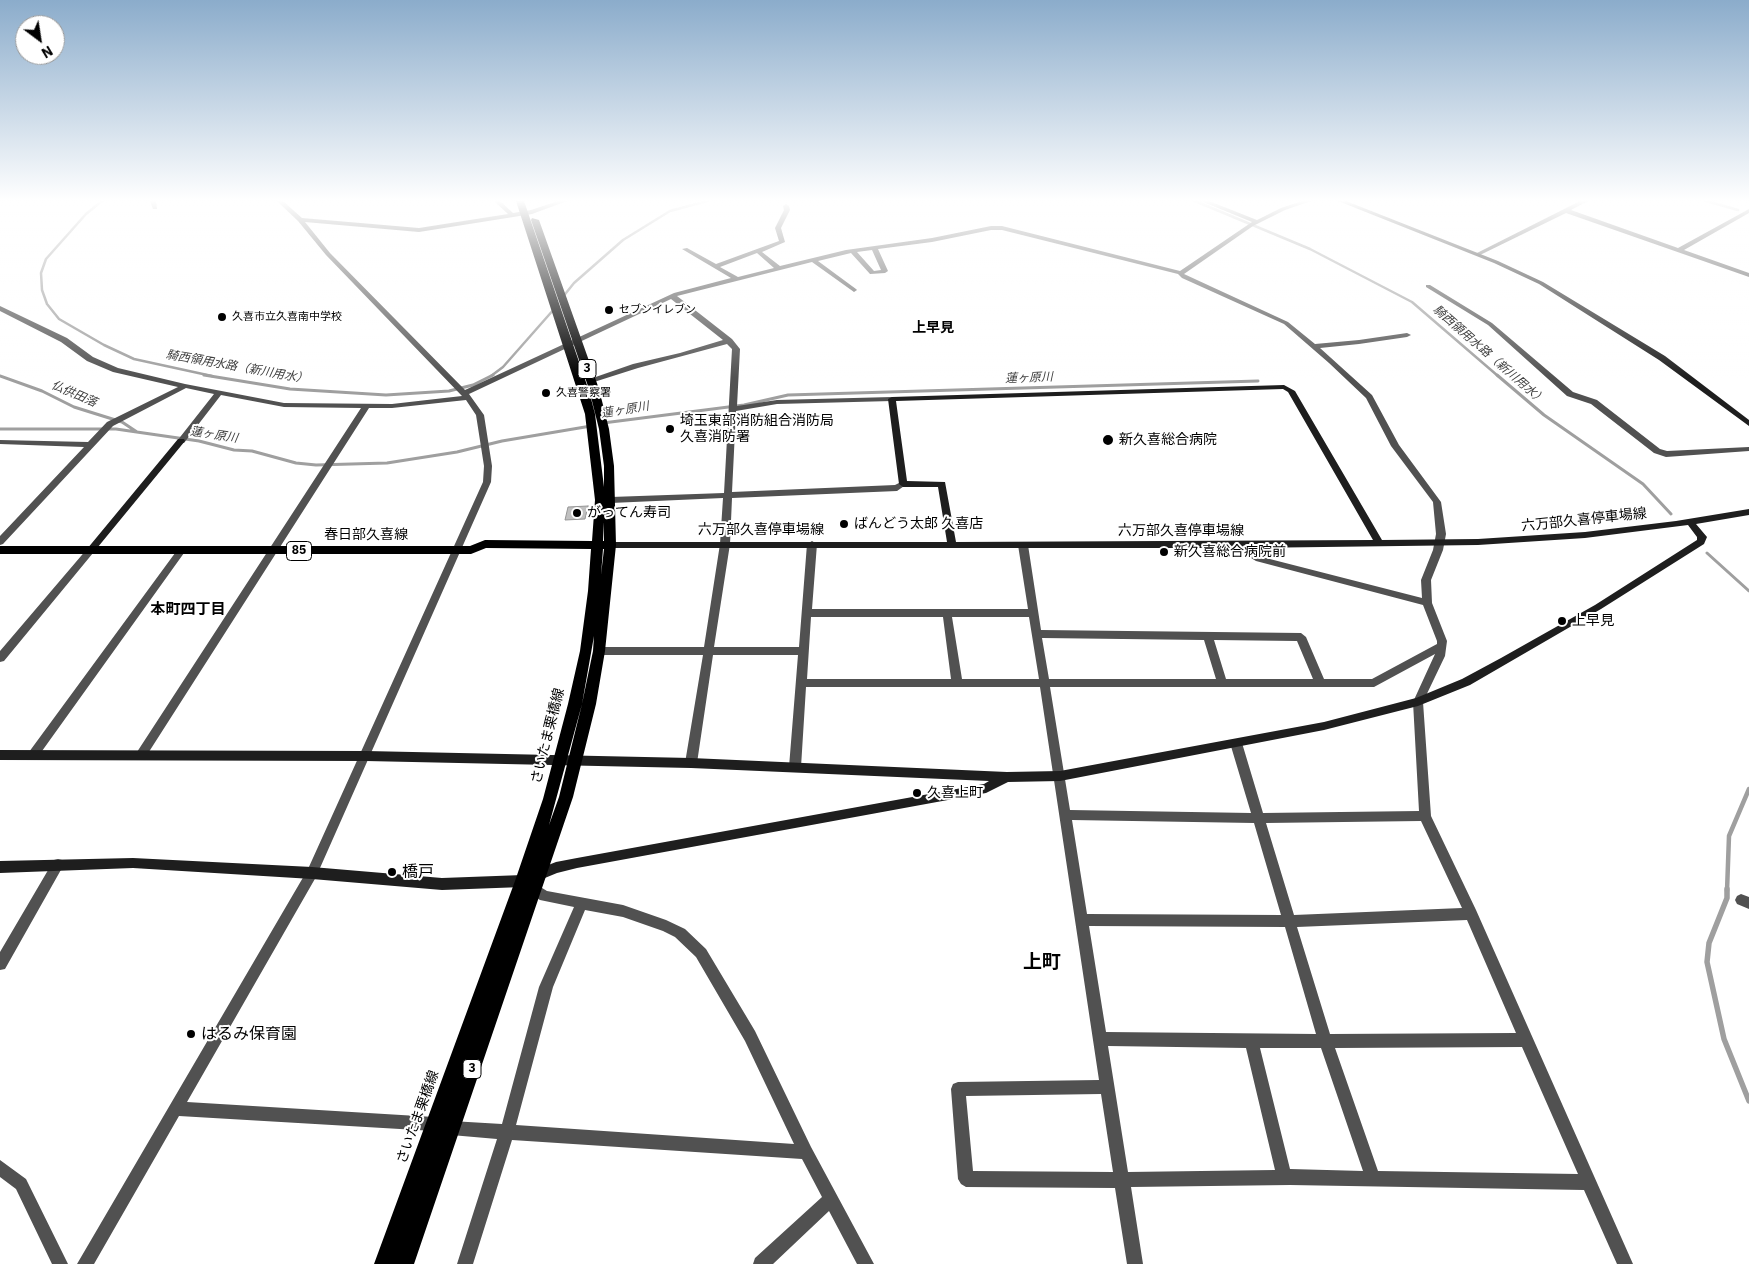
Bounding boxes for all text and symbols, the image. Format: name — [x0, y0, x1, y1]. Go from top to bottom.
north arrow — [15, 15, 65, 65]
text: N — [38, 42, 56, 62]
water label: 騎西領用水路（新川用水） — [1430, 302, 1548, 408]
place label: セブンイレブン — [619, 303, 696, 317]
marker: セブンイレブン — [603, 304, 615, 316]
place label: 久喜市立久喜南中学校 — [232, 310, 342, 324]
marker: 久喜市立久喜南中学校 — [216, 311, 228, 323]
district label: 上早見 — [912, 320, 954, 336]
water label: 騎西領用水路（新川用水） — [165, 347, 309, 387]
road number: 3 — [578, 359, 596, 378]
water label: 蓮ヶ原川 — [1005, 370, 1053, 386]
water label: 仏供田落 — [49, 378, 99, 410]
place label: 久喜警察署 — [556, 386, 611, 400]
marker: 久喜警察署 — [540, 387, 552, 399]
water label: 蓮ヶ原川 — [600, 399, 650, 421]
place label: 埼玉東部消防組合消防局 久喜消防署 — [680, 413, 834, 446]
marker: 埼玉東部消防組合消防局 久喜消防署 — [664, 423, 676, 435]
water label: 蓮ヶ原川 — [189, 424, 239, 446]
place label: 新久喜総合病院 — [1119, 432, 1217, 448]
marker: 新久喜総合病院 — [1101, 433, 1115, 447]
place label: がってん寿司 — [587, 505, 671, 521]
street label: 六万部久喜停車場線 — [1520, 505, 1648, 535]
marker: がってん寿司 — [571, 507, 583, 519]
place label: ばんどう太郎 久喜店 — [854, 516, 983, 532]
marker: ばんどう太郎 久喜店 — [838, 518, 850, 530]
street label: 六万部久喜停車場線 — [698, 522, 824, 538]
street label: 六万部久喜停車場線 — [1118, 523, 1244, 539]
street label: 春日部久喜線 — [324, 527, 408, 543]
road number: 85 — [286, 542, 312, 560]
place label: 新久喜総合病院前 — [1174, 544, 1286, 560]
marker: 新久喜総合病院前 — [1158, 546, 1170, 558]
district label: 本町四丁目 — [151, 601, 225, 619]
place label: 上早見 — [1572, 613, 1614, 629]
marker: 上早見 — [1556, 615, 1568, 627]
street label: さいたま栗橋線 — [528, 686, 568, 786]
place label: 久喜上町 — [927, 785, 983, 801]
marker: 久喜上町 — [911, 787, 923, 799]
place label: 橋戸 — [402, 862, 434, 882]
marker: 橋戸 — [386, 866, 398, 878]
district label: 上町 — [1023, 952, 1061, 974]
place label: はるみ保育園 — [201, 1024, 297, 1044]
marker: はるみ保育園 — [185, 1028, 197, 1040]
road number: 3 — [463, 1060, 481, 1078]
street label: さいたま栗橋線 — [393, 1068, 443, 1166]

